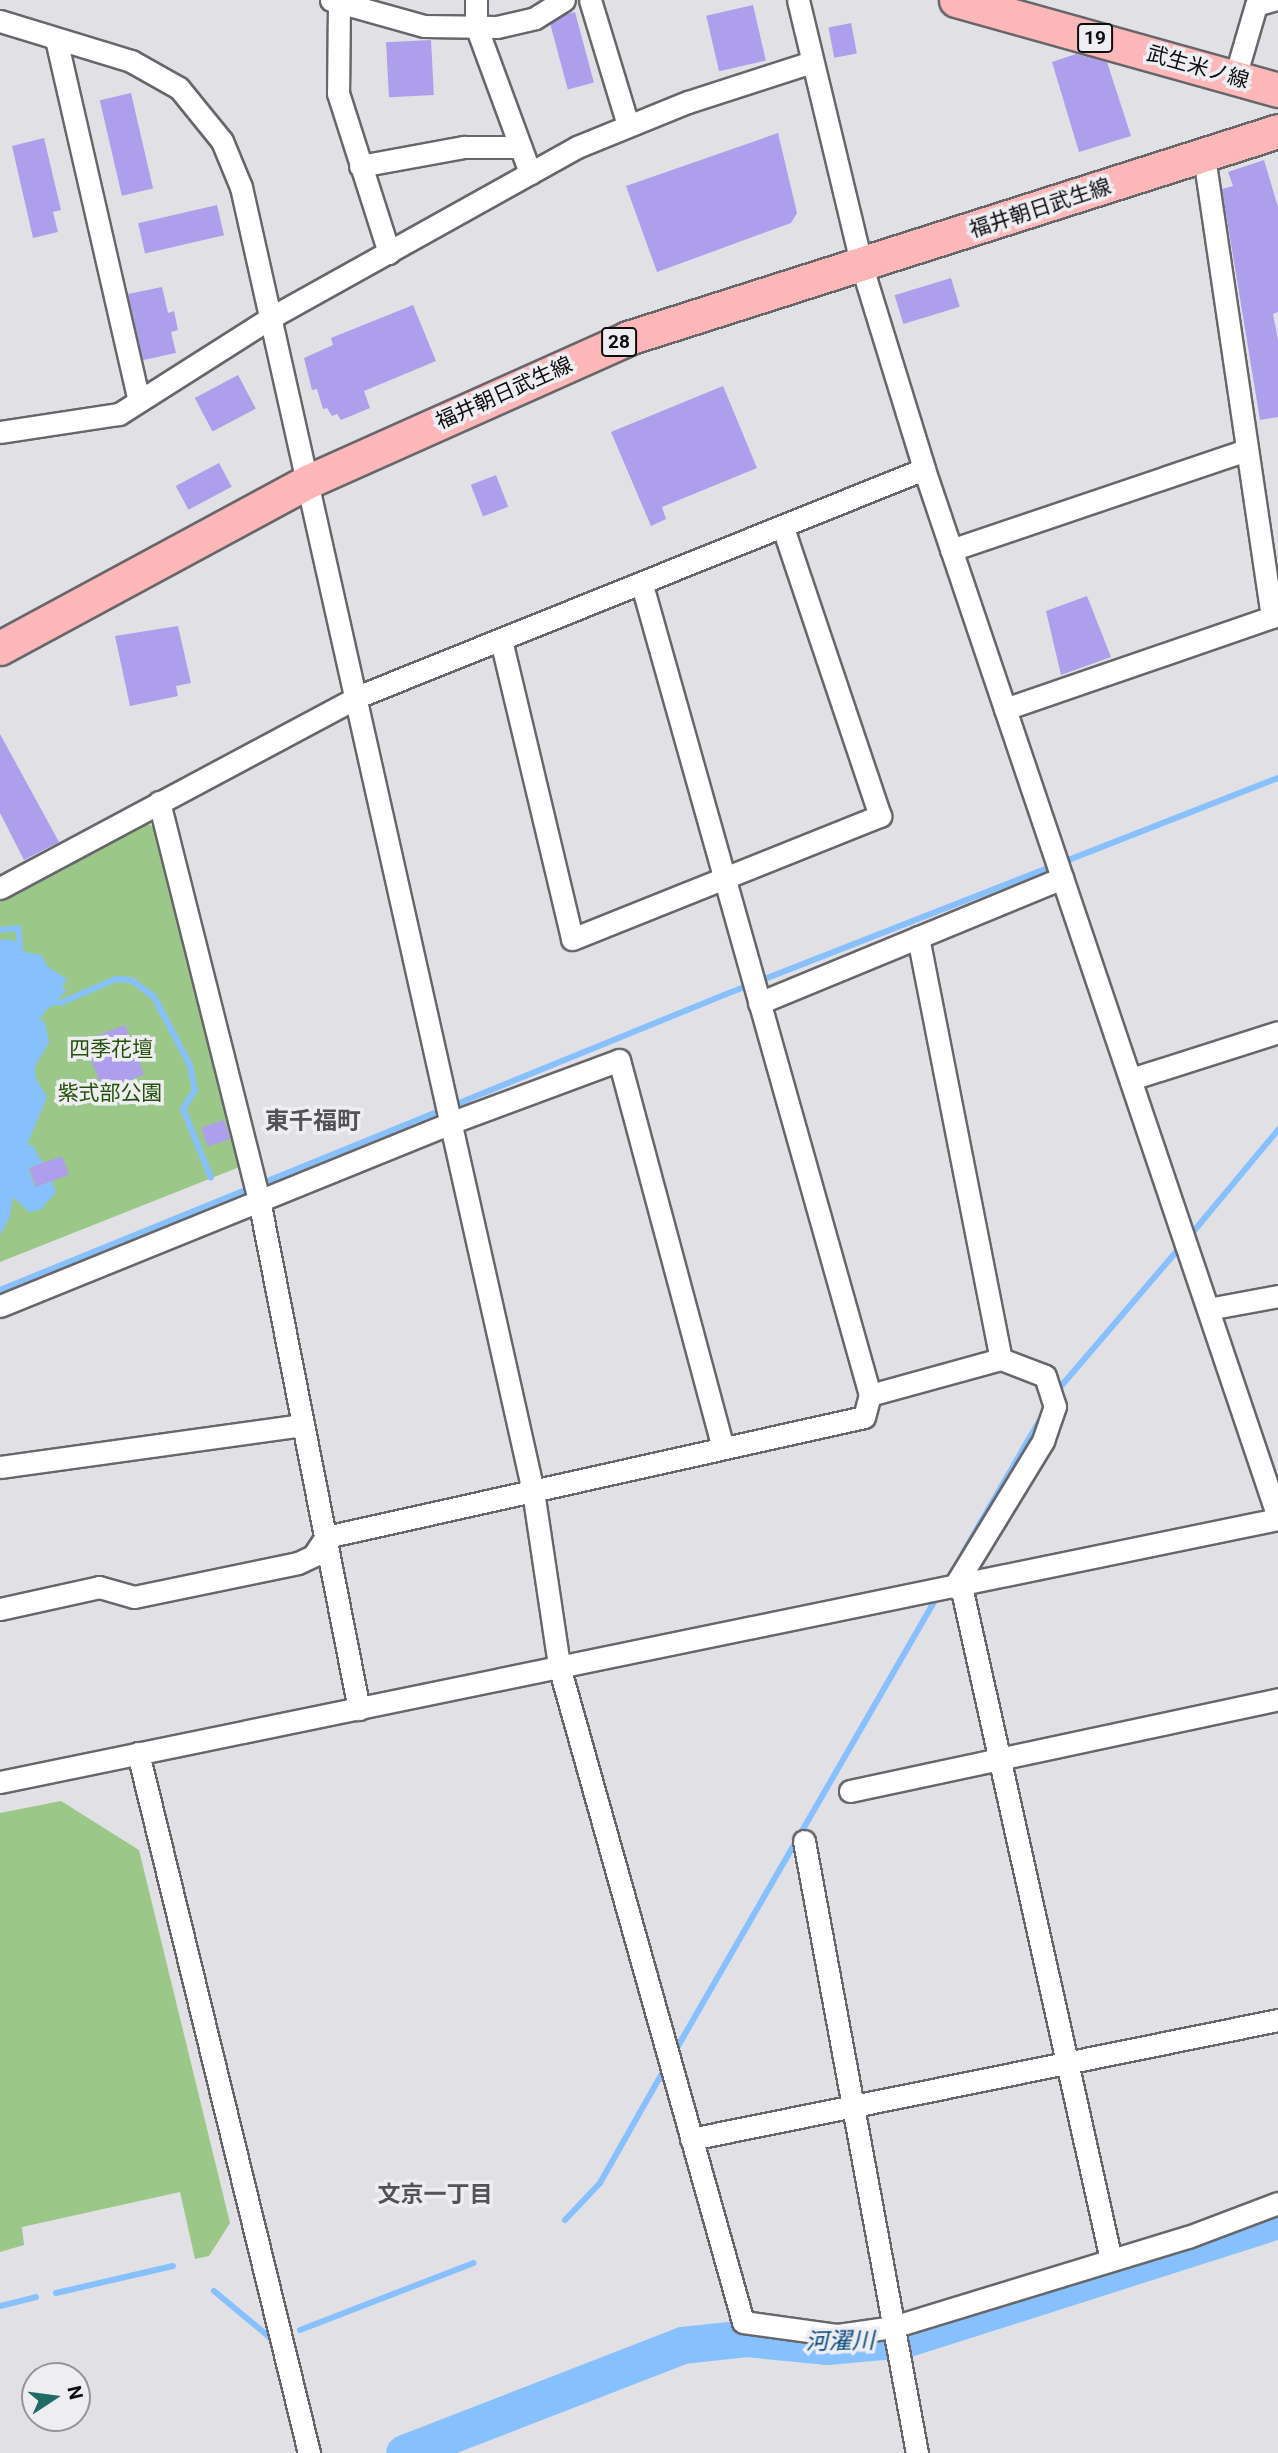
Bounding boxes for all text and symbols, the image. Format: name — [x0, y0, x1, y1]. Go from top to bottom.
road number: 19 — [1076, 22, 1114, 54]
street label: 武生米ノ線 — [1144, 40, 1252, 94]
street label: 福井朝日武生線 — [966, 173, 1114, 243]
road number: 28 — [600, 326, 638, 358]
street label: 福井朝日武生線 — [432, 352, 576, 434]
park label: 四季花壇 — [69, 1036, 153, 1062]
park label: 紫式部公園 — [58, 1080, 162, 1106]
district label: 東千福町 — [265, 1108, 361, 1136]
district label: 文京一丁目 — [378, 2181, 492, 2209]
water label: 河濯川 — [805, 2328, 875, 2356]
north arrow — [21, 2362, 91, 2432]
text: N — [62, 2383, 88, 2402]

